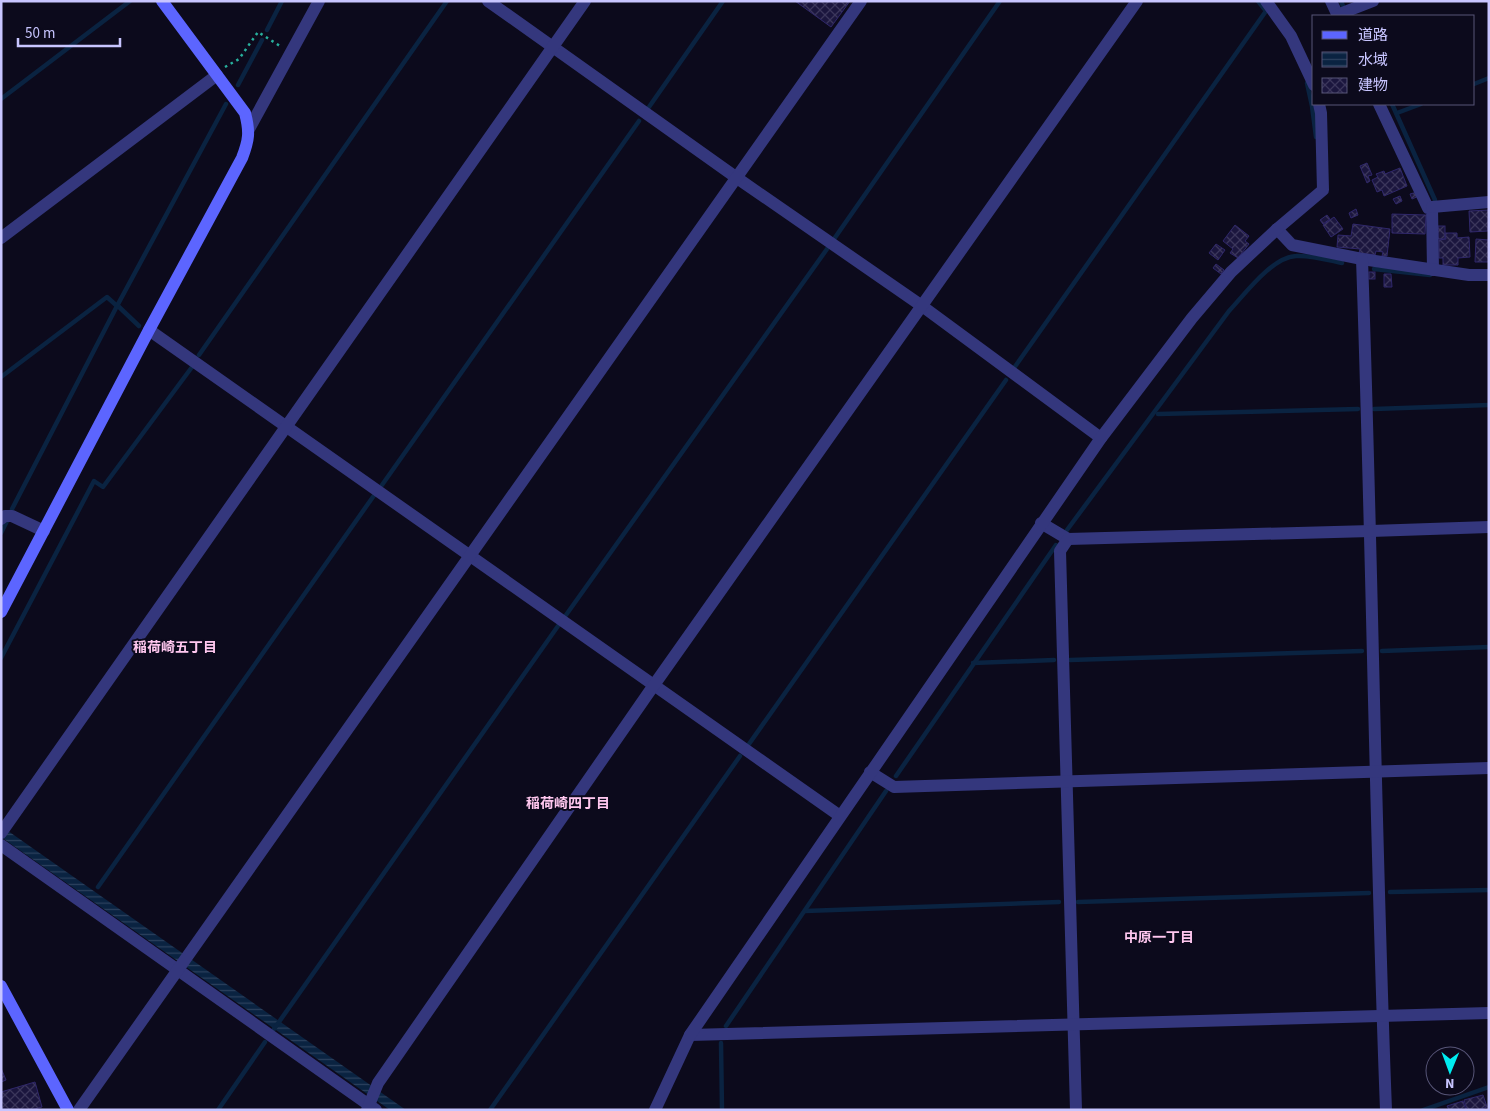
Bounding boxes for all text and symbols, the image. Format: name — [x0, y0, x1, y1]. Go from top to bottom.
scale bar — [18, 15, 120, 47]
legend — [1312, 15, 1475, 105]
text: 50 m — [25, 23, 55, 44]
text: 道路 — [1358, 25, 1388, 46]
text: 水域 — [1358, 50, 1388, 71]
text: 建物 — [1358, 75, 1388, 96]
district label: 稲荷崎五丁目 — [133, 638, 217, 658]
district label: 稲荷崎四丁目 — [526, 794, 610, 814]
district label: 中原一丁目 — [1124, 928, 1194, 948]
north arrow — [1425, 1046, 1475, 1096]
text: N — [1445, 1073, 1455, 1093]

